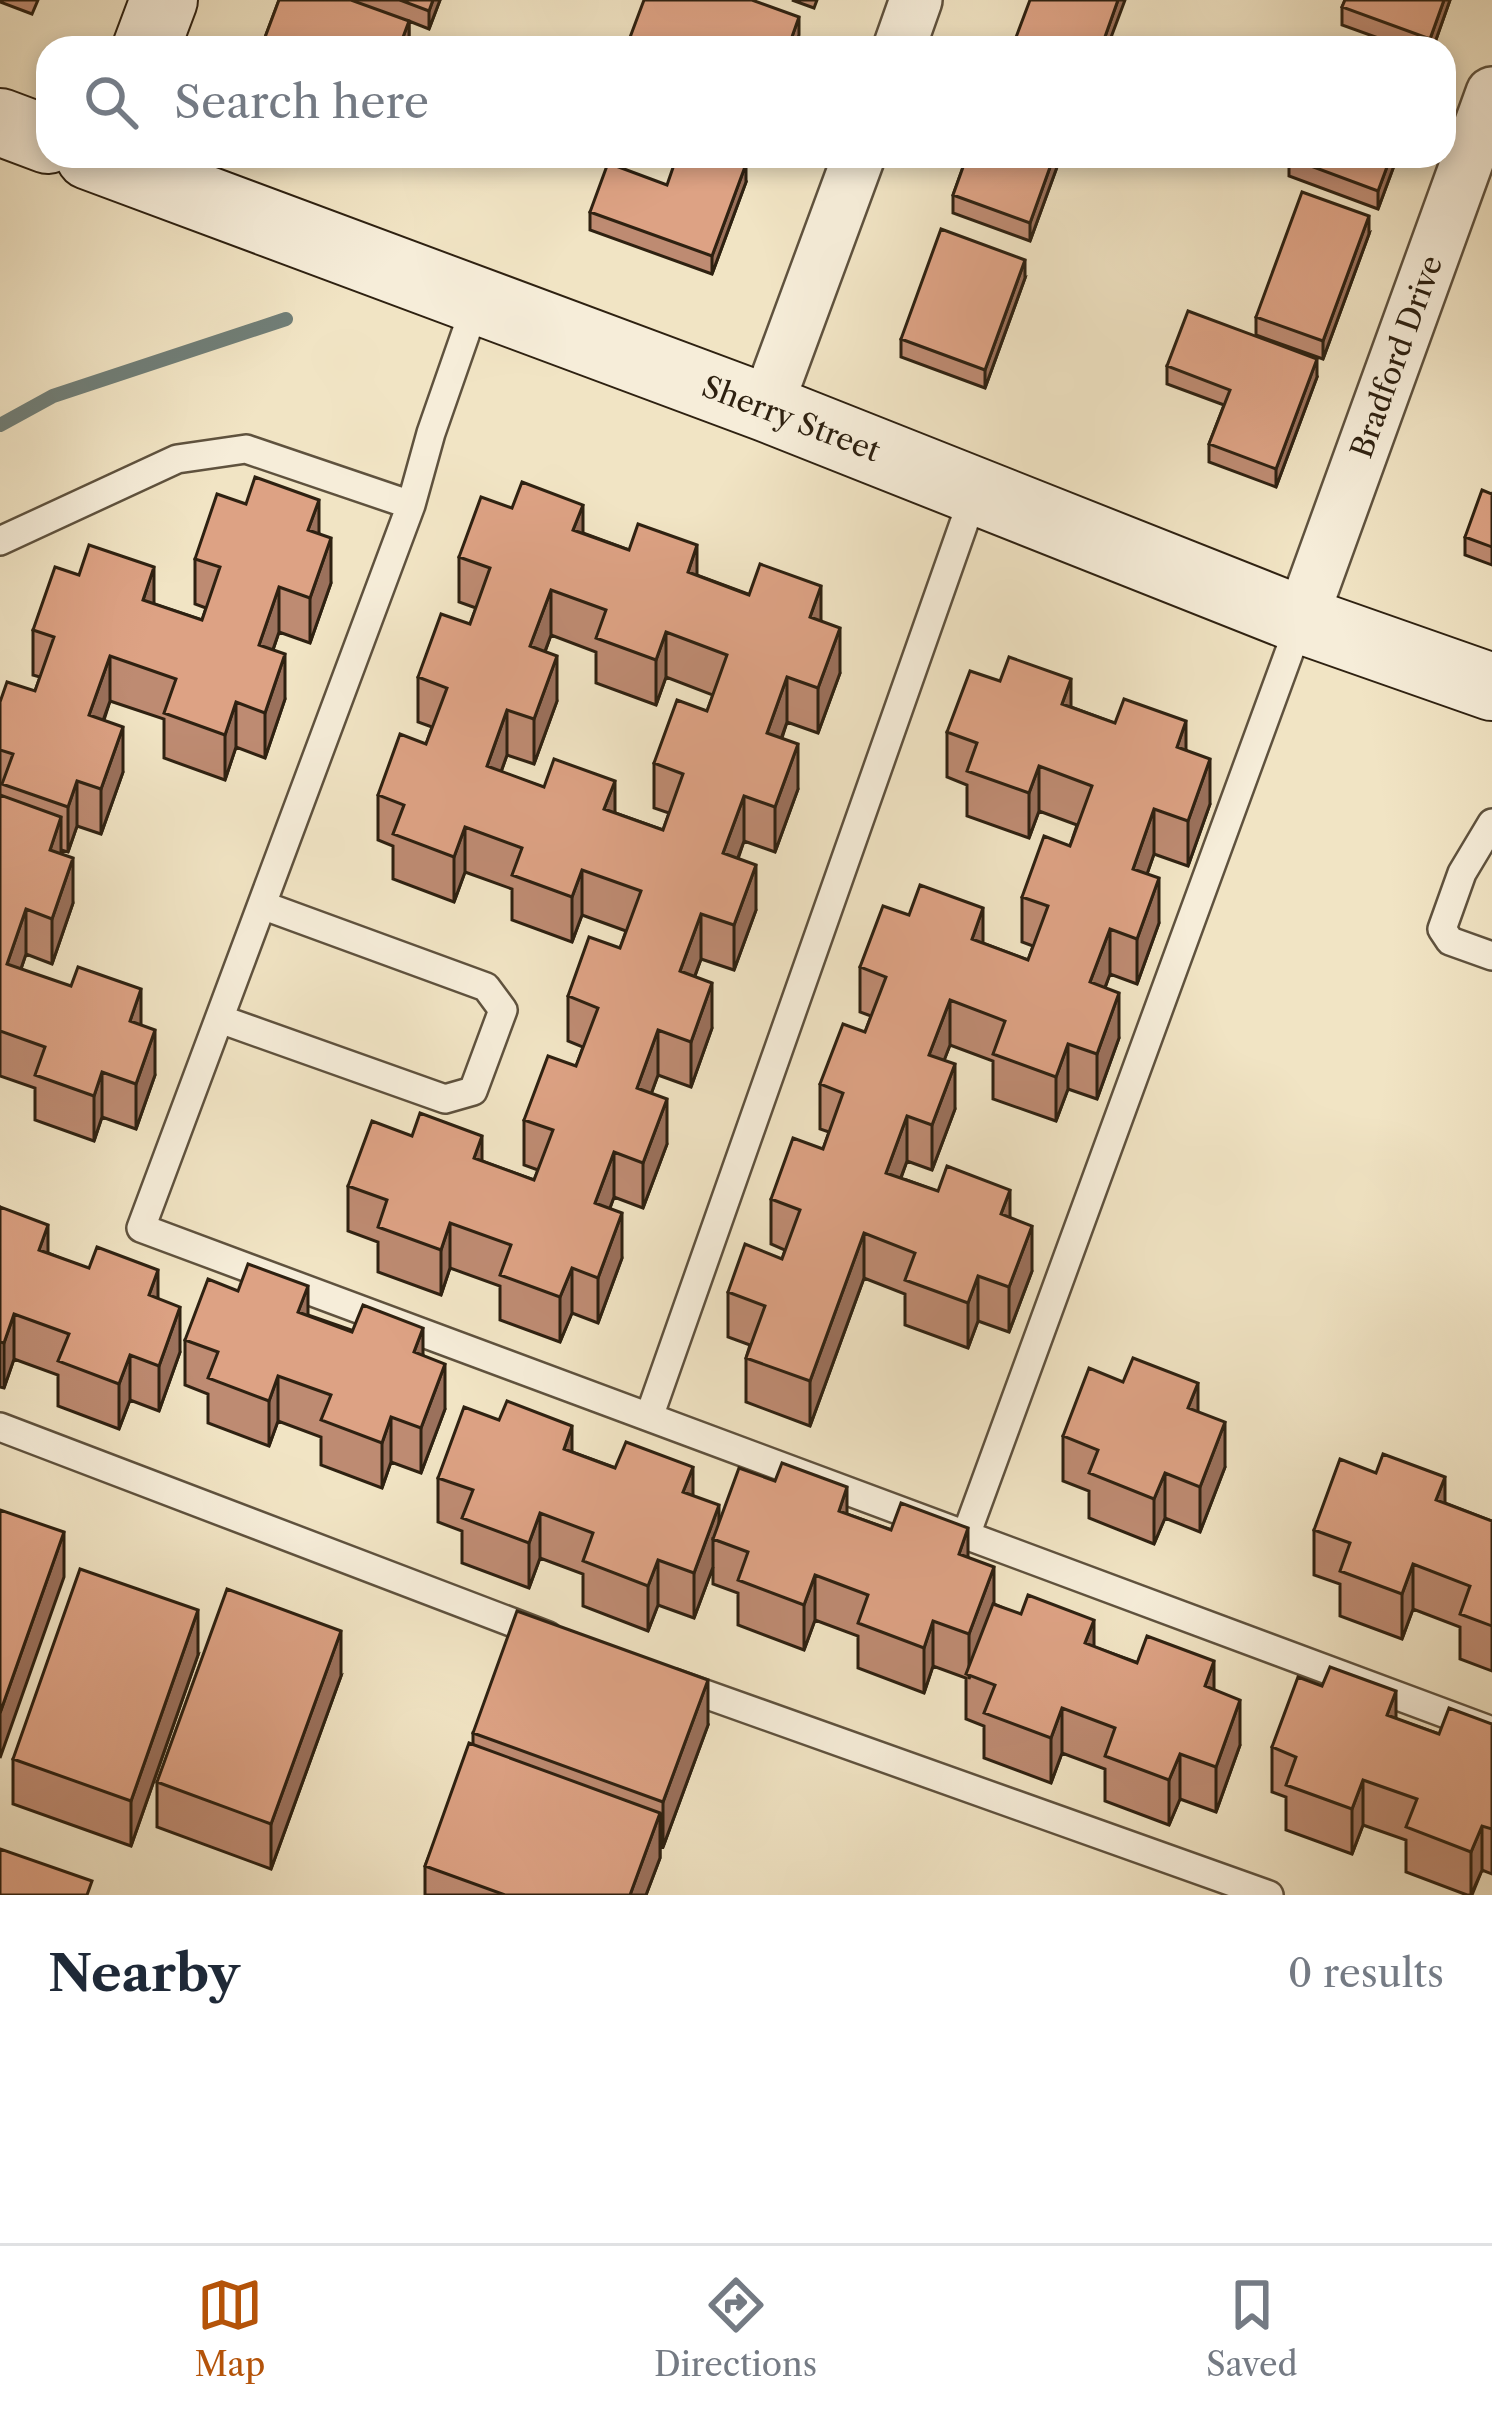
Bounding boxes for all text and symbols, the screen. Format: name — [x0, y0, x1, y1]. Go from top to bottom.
search box — [36, 36, 1456, 168]
icon: search — [78, 69, 144, 135]
text: Search here — [174, 74, 429, 130]
street label: Bradford Drive — [1343, 251, 1450, 463]
street label: Sherry Street — [697, 368, 886, 470]
text: Nearby — [48, 1942, 240, 2004]
text: 0 results — [1288, 1949, 1444, 1997]
tab: Map — [194, 2272, 265, 2385]
tab: Directions — [654, 2272, 817, 2385]
tab: Saved — [1206, 2272, 1298, 2385]

